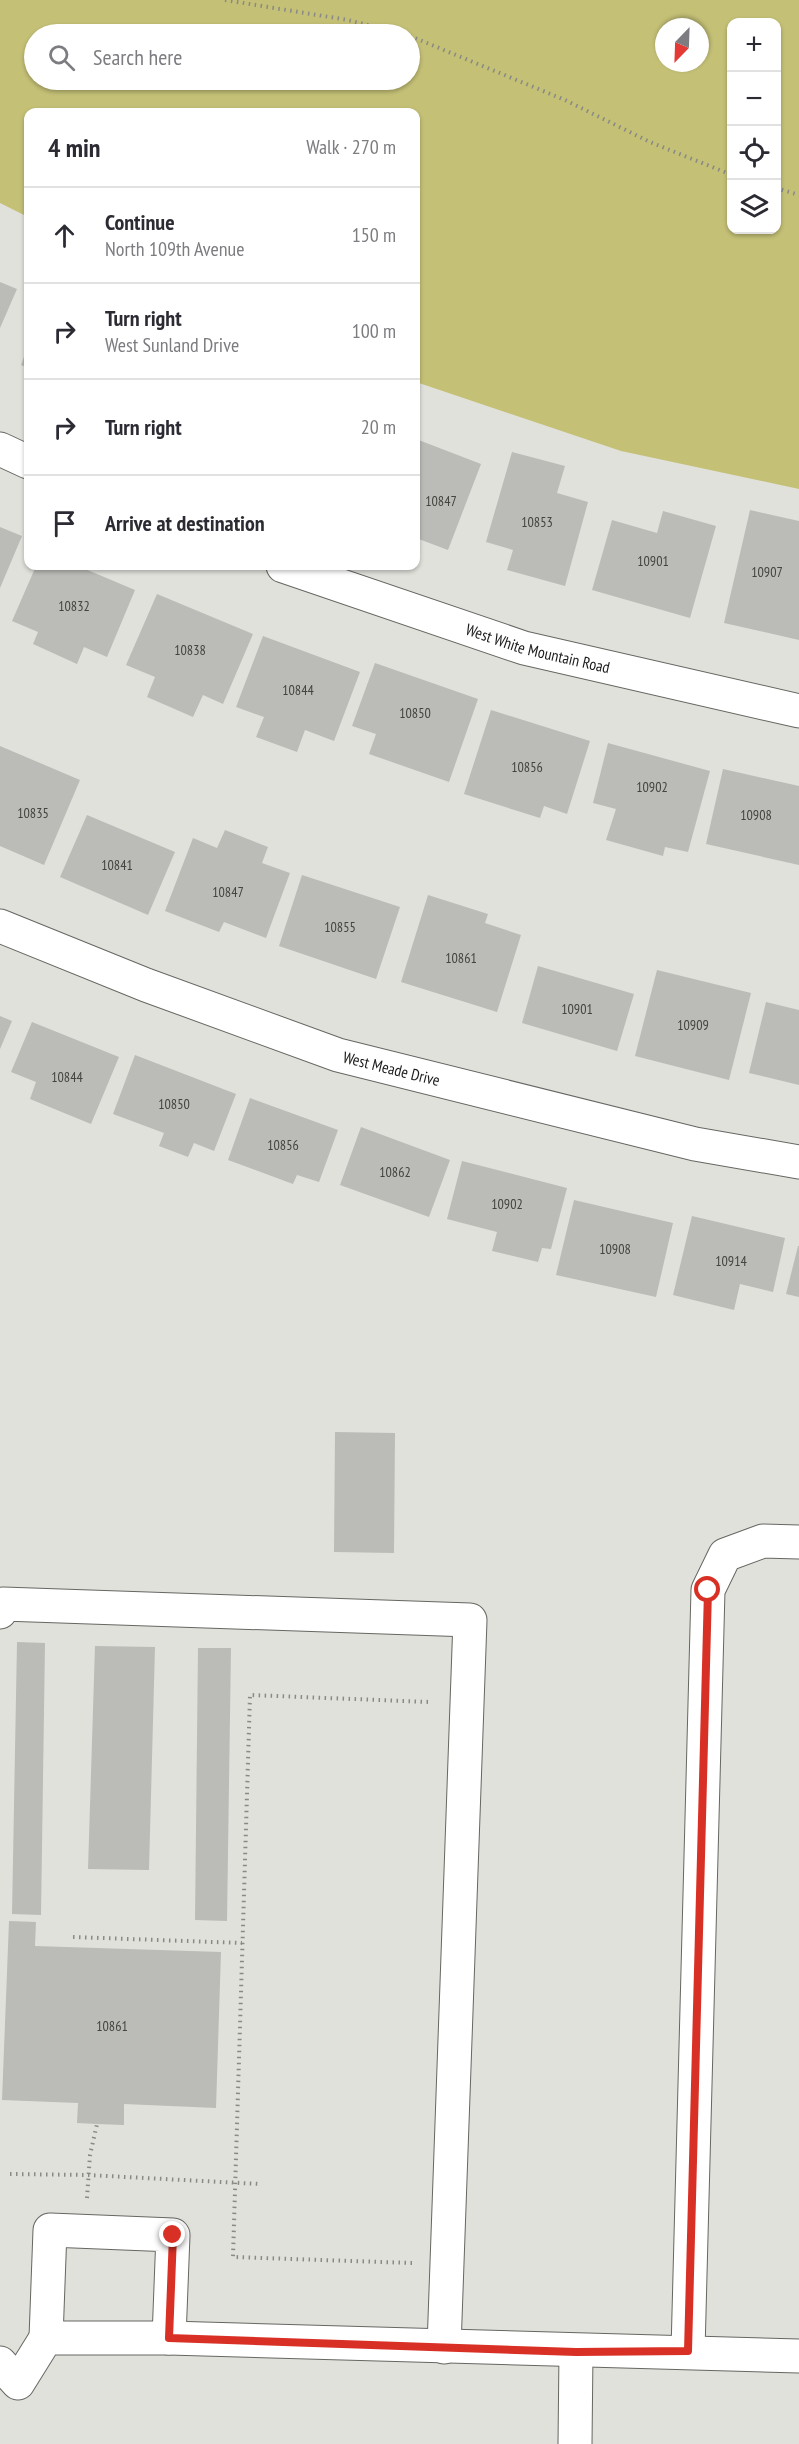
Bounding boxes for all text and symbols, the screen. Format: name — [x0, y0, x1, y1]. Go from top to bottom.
north arrow — [655, 18, 709, 72]
map controls — [727, 18, 781, 234]
button: + — [727, 18, 781, 72]
search box — [24, 24, 420, 90]
icon: search — [45, 41, 78, 74]
text: Search here — [93, 43, 182, 71]
button: − — [727, 72, 781, 126]
button: locate — [727, 126, 781, 180]
text: 4 min — [48, 131, 101, 164]
text: Walk · 270 m — [306, 134, 396, 160]
button: layers — [727, 180, 781, 234]
text: Continue — [105, 208, 175, 236]
icon: ahead — [48, 219, 81, 252]
text: 150 m — [352, 222, 396, 248]
text: North 109th Avenue — [105, 236, 244, 262]
text: Turn right — [105, 304, 182, 332]
icon: right — [48, 315, 81, 348]
text: 100 m — [352, 318, 396, 344]
text: West Sunland Drive — [105, 332, 239, 358]
icon: right — [48, 411, 81, 444]
text: Turn right — [105, 413, 182, 441]
text: 20 m — [361, 414, 396, 440]
house number: 10847 — [425, 492, 457, 510]
icon: arrive — [48, 507, 81, 540]
text: Arrive at destination — [105, 509, 265, 537]
house number: 10853 — [521, 513, 553, 531]
house number: 10901 — [637, 552, 669, 570]
house number: 10907 — [751, 563, 783, 581]
house number: 10832 — [58, 597, 90, 615]
street label: West White Mountain Road — [463, 619, 612, 677]
house number: 10838 — [174, 641, 206, 659]
house number: 10844 — [282, 681, 314, 699]
house number: 10850 — [399, 704, 431, 722]
house number: 10856 — [511, 758, 543, 776]
house number: 10902 — [636, 778, 668, 796]
house number: 10835 — [17, 804, 49, 822]
house number: 10908 — [740, 806, 772, 824]
house number: 10841 — [101, 856, 133, 874]
house number: 10847 — [212, 883, 244, 901]
house number: 10855 — [324, 918, 356, 936]
house number: 10861 — [445, 949, 477, 967]
house number: 10901 — [561, 1000, 593, 1018]
house number: 10909 — [677, 1016, 709, 1034]
street label: West Meade Drive — [341, 1047, 442, 1090]
house number: 10844 — [51, 1068, 83, 1086]
house number: 10850 — [158, 1095, 190, 1113]
house number: 10856 — [267, 1136, 299, 1154]
house number: 10862 — [379, 1163, 411, 1181]
house number: 10902 — [491, 1195, 523, 1213]
house number: 10908 — [599, 1240, 631, 1258]
house number: 10914 — [715, 1252, 747, 1270]
route start — [694, 1576, 720, 1602]
house number: 10861 — [96, 2017, 128, 2035]
route end — [159, 2221, 185, 2247]

